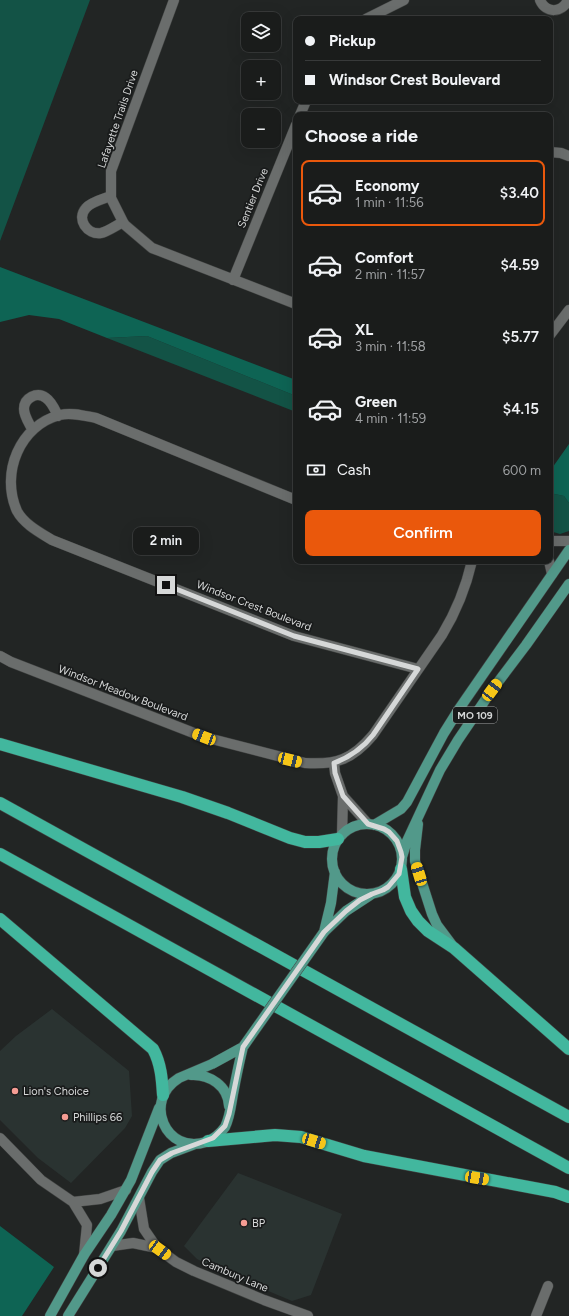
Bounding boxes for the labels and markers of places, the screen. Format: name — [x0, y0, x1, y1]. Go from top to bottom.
place label: Lion's Choice — [23, 1085, 89, 1098]
marker: Lion's Choice — [10, 1086, 20, 1096]
place label: Phillips 66 — [73, 1111, 122, 1124]
marker: Phillips 66 — [60, 1112, 70, 1122]
place label: BP — [252, 1217, 266, 1230]
marker: BP — [239, 1218, 249, 1228]

